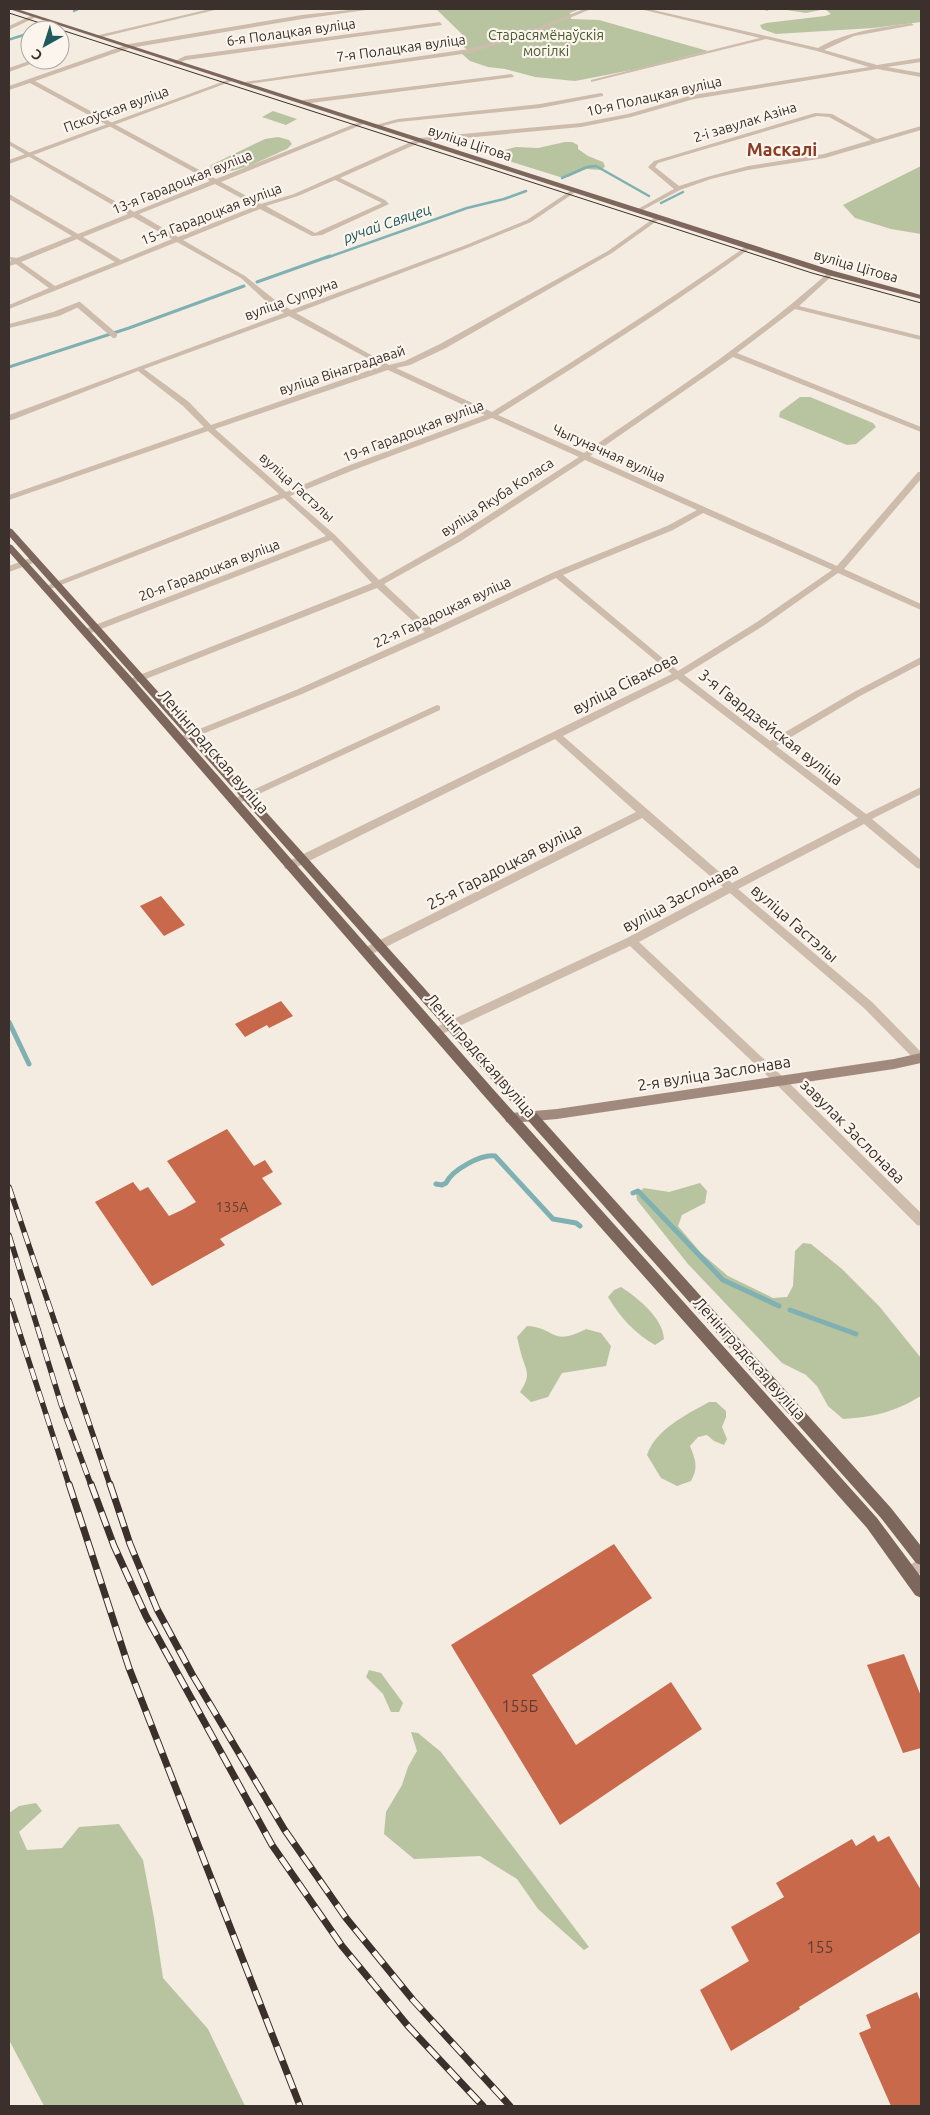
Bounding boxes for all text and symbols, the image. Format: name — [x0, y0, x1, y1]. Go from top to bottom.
street label: 6-я Полацкая вуліца — [225, 15, 357, 49]
north arrow — [20, 20, 70, 70]
park label: Старасямёнаўскія могілкі — [488, 27, 604, 59]
street label: 7-я Полацкая вуліца — [335, 31, 467, 65]
text: С — [28, 46, 45, 64]
street label: 10-я Полацкая вуліца — [585, 73, 723, 119]
street label: Пскоўская вуліца — [61, 83, 171, 135]
street label: 2-і завулак Азіна — [691, 99, 799, 145]
street label: вуліца Цітова — [426, 122, 514, 164]
district label: Маскалі — [747, 139, 817, 159]
street label: 13-я Гарадоцкая вуліца — [110, 147, 254, 217]
street label: 15-я Гарадоцкая вуліца — [138, 180, 284, 248]
water label: ручай Свяцец — [340, 200, 433, 246]
street label: вуліца Цітова — [812, 246, 900, 286]
street label: вуліца Супруна — [242, 275, 340, 323]
street label: вуліца Вінаградавай — [277, 342, 407, 398]
street label: 19-я Гарадоцкая вуліца — [340, 397, 486, 465]
street label: Чыгуначная вуліца — [550, 421, 668, 485]
street label: вуліца Гастэлы — [256, 449, 338, 525]
street label: вуліца Якуба Коласа — [438, 455, 556, 539]
street label: 20-я Гарадоцкая вуліца — [136, 536, 282, 604]
street label: 22-я Гарадоцкая вуліца — [371, 573, 513, 651]
street label: вуліца Сівакова — [569, 649, 681, 717]
street label: 3-я Гвардзейская вуліца — [695, 665, 847, 789]
street label: Ленінградская вуліца — [155, 685, 273, 817]
street label: 25-я Гарадоцкая вуліца — [424, 819, 584, 913]
street label: вуліца Заслонава — [619, 859, 741, 935]
street label: вуліца Гастэлы — [748, 880, 842, 966]
street label: Ленінградская вуліца — [422, 989, 540, 1121]
street label: 2-я вуліца Заслонава — [636, 1052, 792, 1094]
street label: завулак Заслонава — [797, 1075, 909, 1187]
house number: 135А — [216, 1199, 248, 1215]
street label: Ленінградская вуліца — [690, 1293, 810, 1423]
house number: 155Б — [502, 1697, 539, 1715]
house number: 155 — [806, 1938, 834, 1956]

